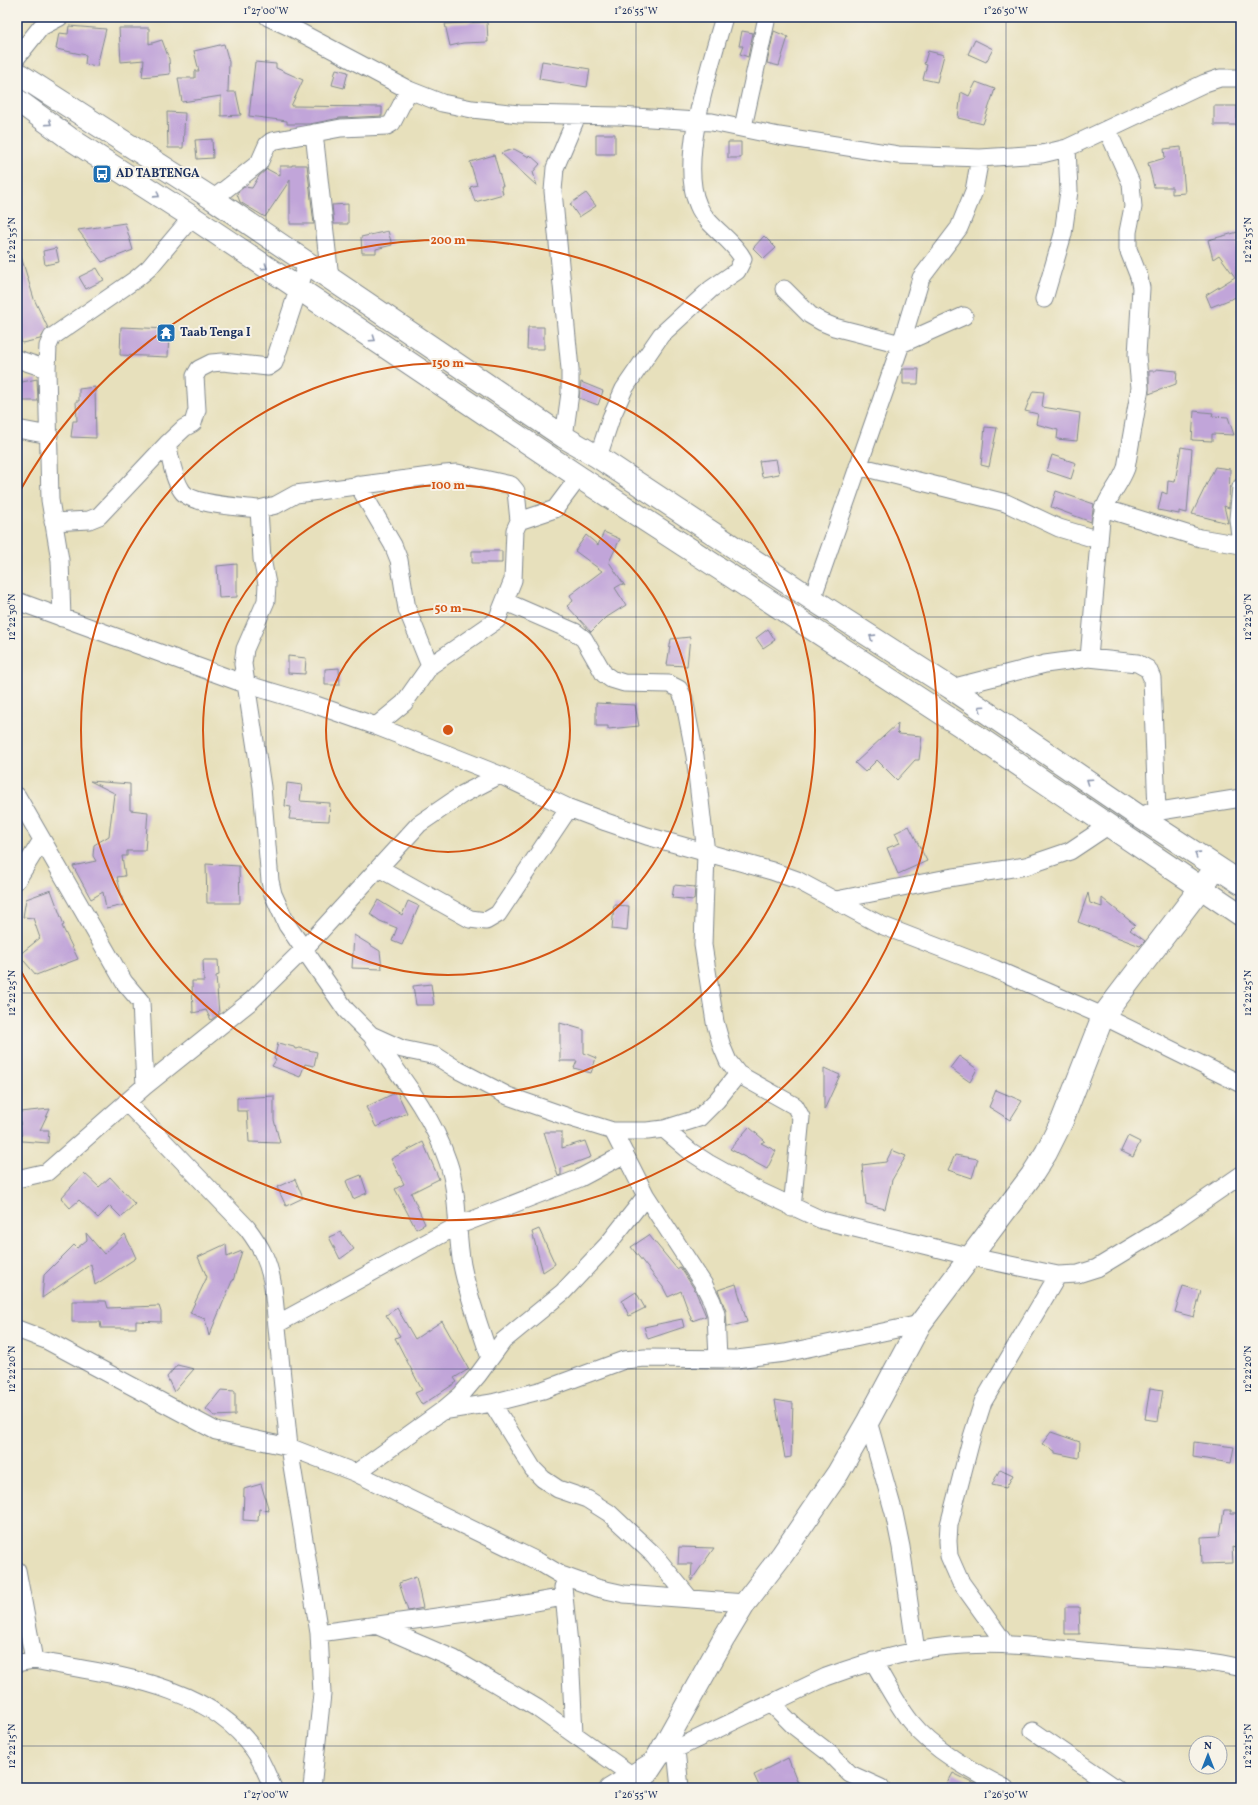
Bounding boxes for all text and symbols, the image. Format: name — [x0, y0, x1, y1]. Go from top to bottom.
text: 1°27'00"W — [243, 4, 289, 18]
text: 1°26'55"W — [614, 4, 658, 18]
text: 1°26'50"W — [984, 4, 1028, 18]
one-way arrow — [44, 118, 51, 125]
bus stop icon: AD TABTENGA — [91, 163, 113, 185]
place label: AD TABTENGA — [116, 166, 200, 182]
one-way arrow — [153, 190, 160, 197]
text: 12°22'35"N — [5, 216, 19, 263]
text: 12°22'35"N — [1241, 216, 1255, 263]
text: 200 m — [430, 233, 466, 249]
one-way arrow — [261, 262, 268, 269]
temple icon: Taab Tenga I — [155, 322, 177, 344]
place label: Taab Tenga I — [180, 325, 251, 341]
one-way arrow — [369, 334, 376, 341]
text: 150 m — [432, 356, 464, 372]
text: 100 m — [431, 478, 465, 494]
text: 12°22'30"N — [5, 593, 19, 640]
text: 12°22'30"N — [1241, 593, 1255, 640]
text: 50 m — [434, 601, 462, 617]
one-way arrow — [869, 635, 876, 642]
one-way arrow — [978, 705, 985, 713]
centre of rings — [441, 723, 455, 737]
one-way arrow — [1086, 779, 1093, 786]
one-way arrow — [1194, 851, 1201, 859]
text: 12°22'25"N — [5, 969, 19, 1016]
text: 12°22'25"N — [1241, 969, 1255, 1016]
text: 12°22'20"N — [5, 1345, 19, 1393]
text: 12°22'20"N — [1241, 1345, 1255, 1393]
text: 12°22'15"N — [5, 1723, 19, 1768]
text: 12°22'15"N — [1241, 1723, 1255, 1768]
north arrow — [1188, 1735, 1228, 1775]
text: N — [1204, 1739, 1212, 1754]
text: 1°27'00"W — [243, 1788, 289, 1802]
text: 1°26'55"W — [614, 1788, 658, 1802]
text: 1°26'50"W — [984, 1788, 1028, 1802]

